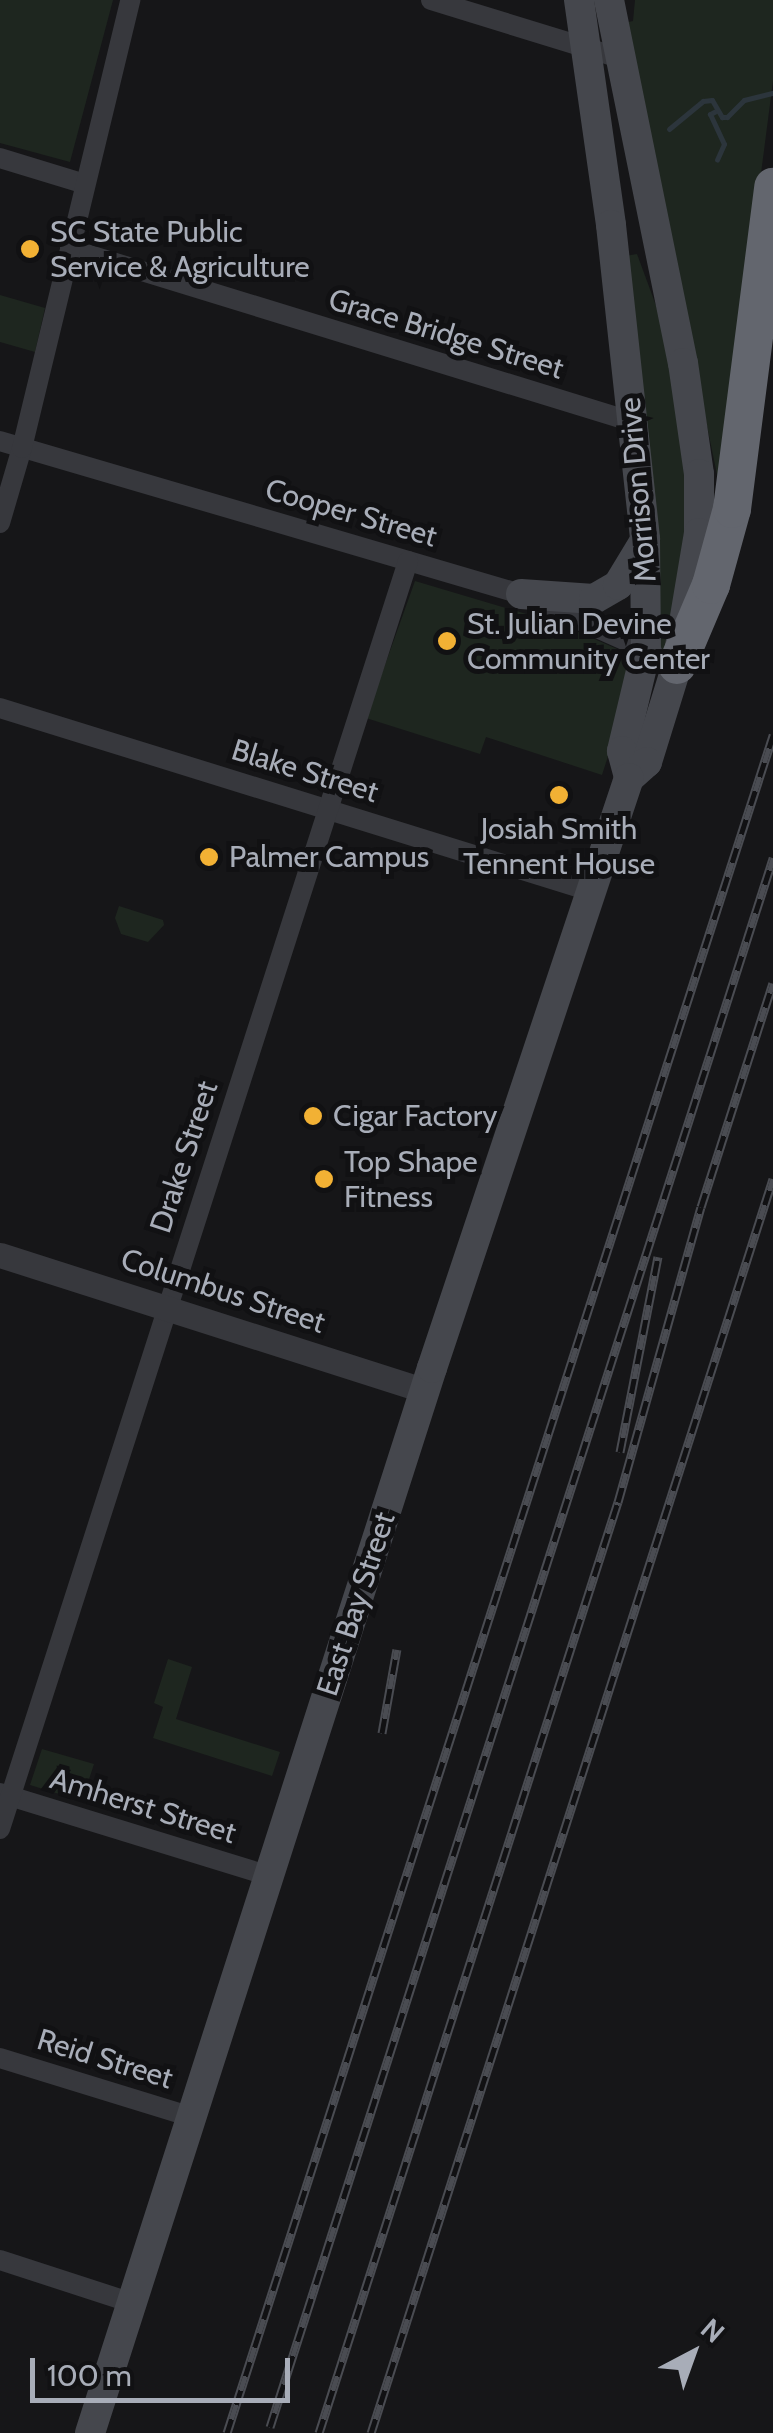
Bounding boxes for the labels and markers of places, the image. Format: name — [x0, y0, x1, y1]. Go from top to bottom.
place label: SC State Public Service & Agriculture — [50, 214, 310, 284]
marker: SC State Public Service & Agriculture — [19, 238, 41, 260]
place label: St. Julian Devine Community Center — [467, 606, 710, 676]
marker: St. Julian Devine Community Center — [436, 630, 458, 652]
marker: Josiah Smith Tennent House — [548, 784, 570, 806]
place label: Josiah Smith Tennent House — [463, 811, 655, 882]
place label: Palmer Campus — [229, 839, 429, 875]
marker: Palmer Campus — [198, 846, 220, 868]
place label: Cigar Factory — [333, 1098, 497, 1134]
marker: Cigar Factory — [302, 1105, 324, 1127]
place label: Top Shape Fitness — [344, 1144, 478, 1214]
marker: Top Shape Fitness — [313, 1168, 335, 1190]

